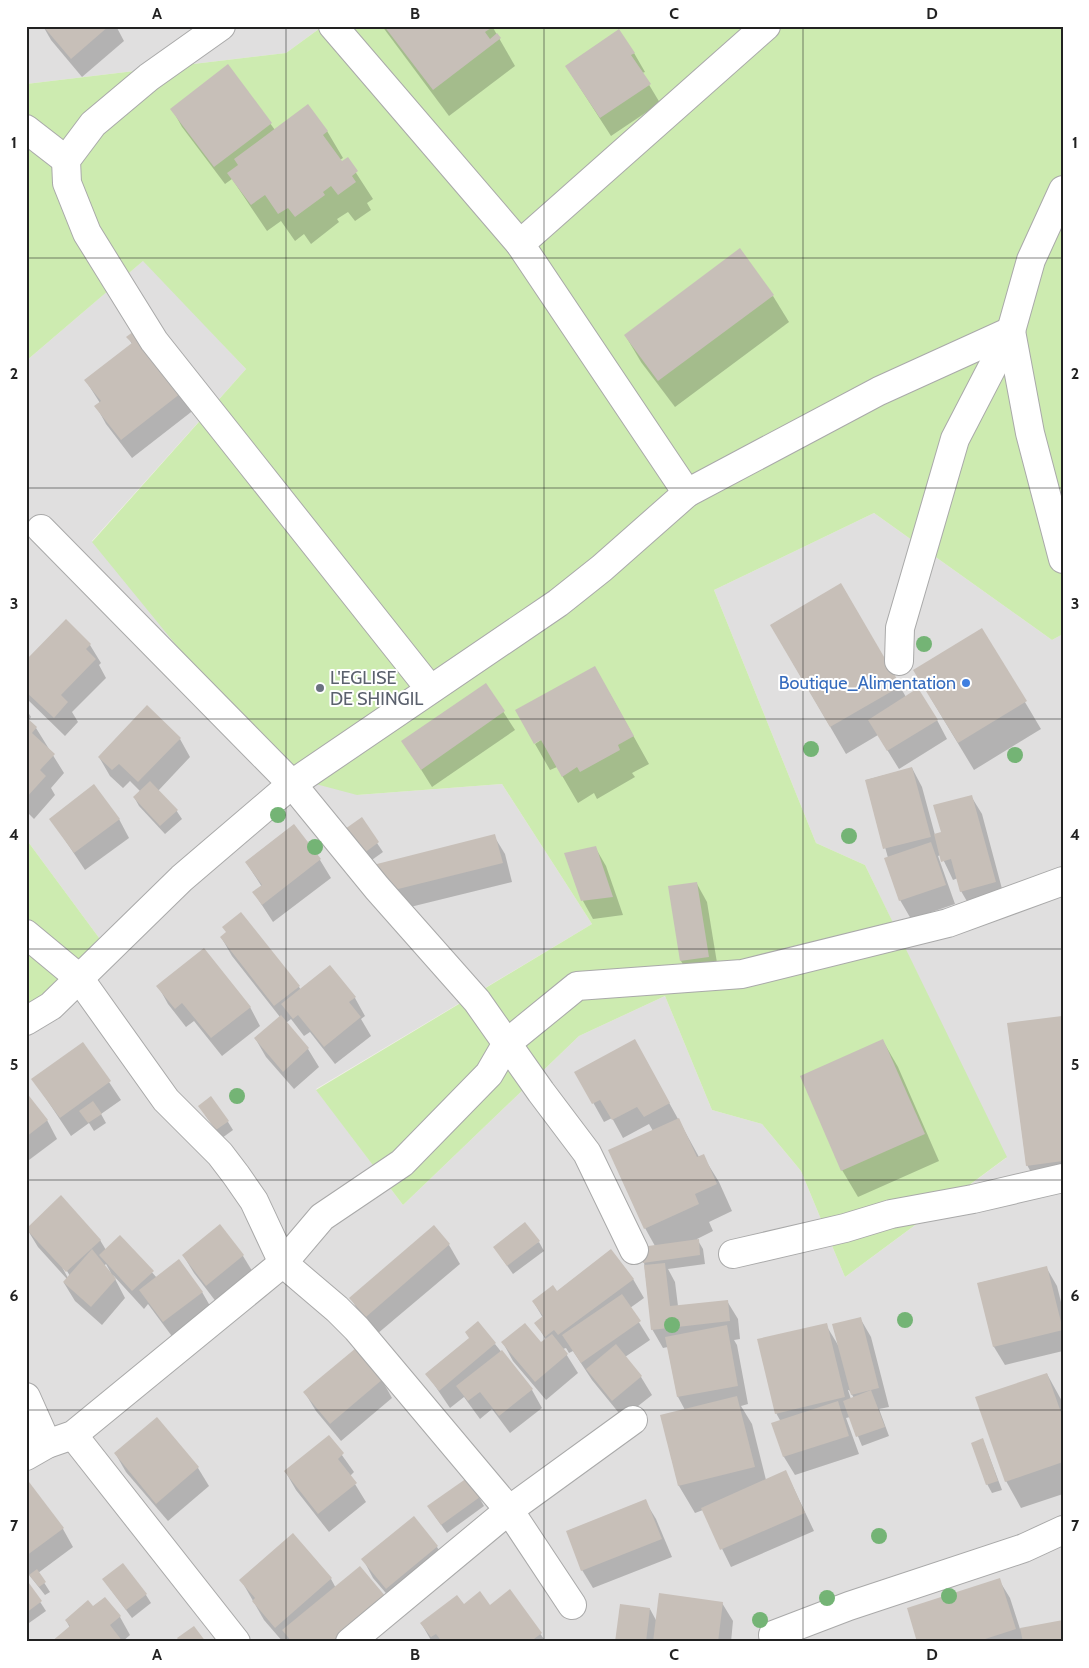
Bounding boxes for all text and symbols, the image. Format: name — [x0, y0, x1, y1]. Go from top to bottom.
text: A — [152, 4, 162, 23]
text: B — [410, 4, 420, 23]
text: C — [669, 4, 679, 23]
text: D — [926, 4, 938, 23]
text: 1 — [11, 133, 17, 152]
text: 1 — [1072, 133, 1078, 152]
text: 2 — [10, 364, 18, 383]
text: 2 — [1071, 364, 1079, 383]
text: 3 — [10, 594, 18, 613]
text: 3 — [1071, 594, 1079, 613]
place label: L'EGLISE DE SHINGIL — [330, 667, 423, 710]
place label: Boutique_Alimentation — [779, 672, 956, 694]
marker: Boutique_Alimentation — [960, 677, 972, 689]
marker: L'EGLISE DE SHINGIL — [314, 682, 326, 694]
text: 4 — [9, 825, 19, 844]
text: 4 — [1070, 825, 1080, 844]
text: 5 — [10, 1055, 18, 1074]
text: 5 — [1071, 1055, 1079, 1074]
text: 6 — [10, 1286, 19, 1305]
text: 6 — [1071, 1286, 1080, 1305]
text: 7 — [10, 1516, 19, 1535]
text: 7 — [1071, 1516, 1080, 1535]
text: A — [152, 1645, 162, 1664]
text: B — [410, 1645, 420, 1664]
text: C — [669, 1645, 679, 1664]
text: D — [926, 1645, 938, 1664]

